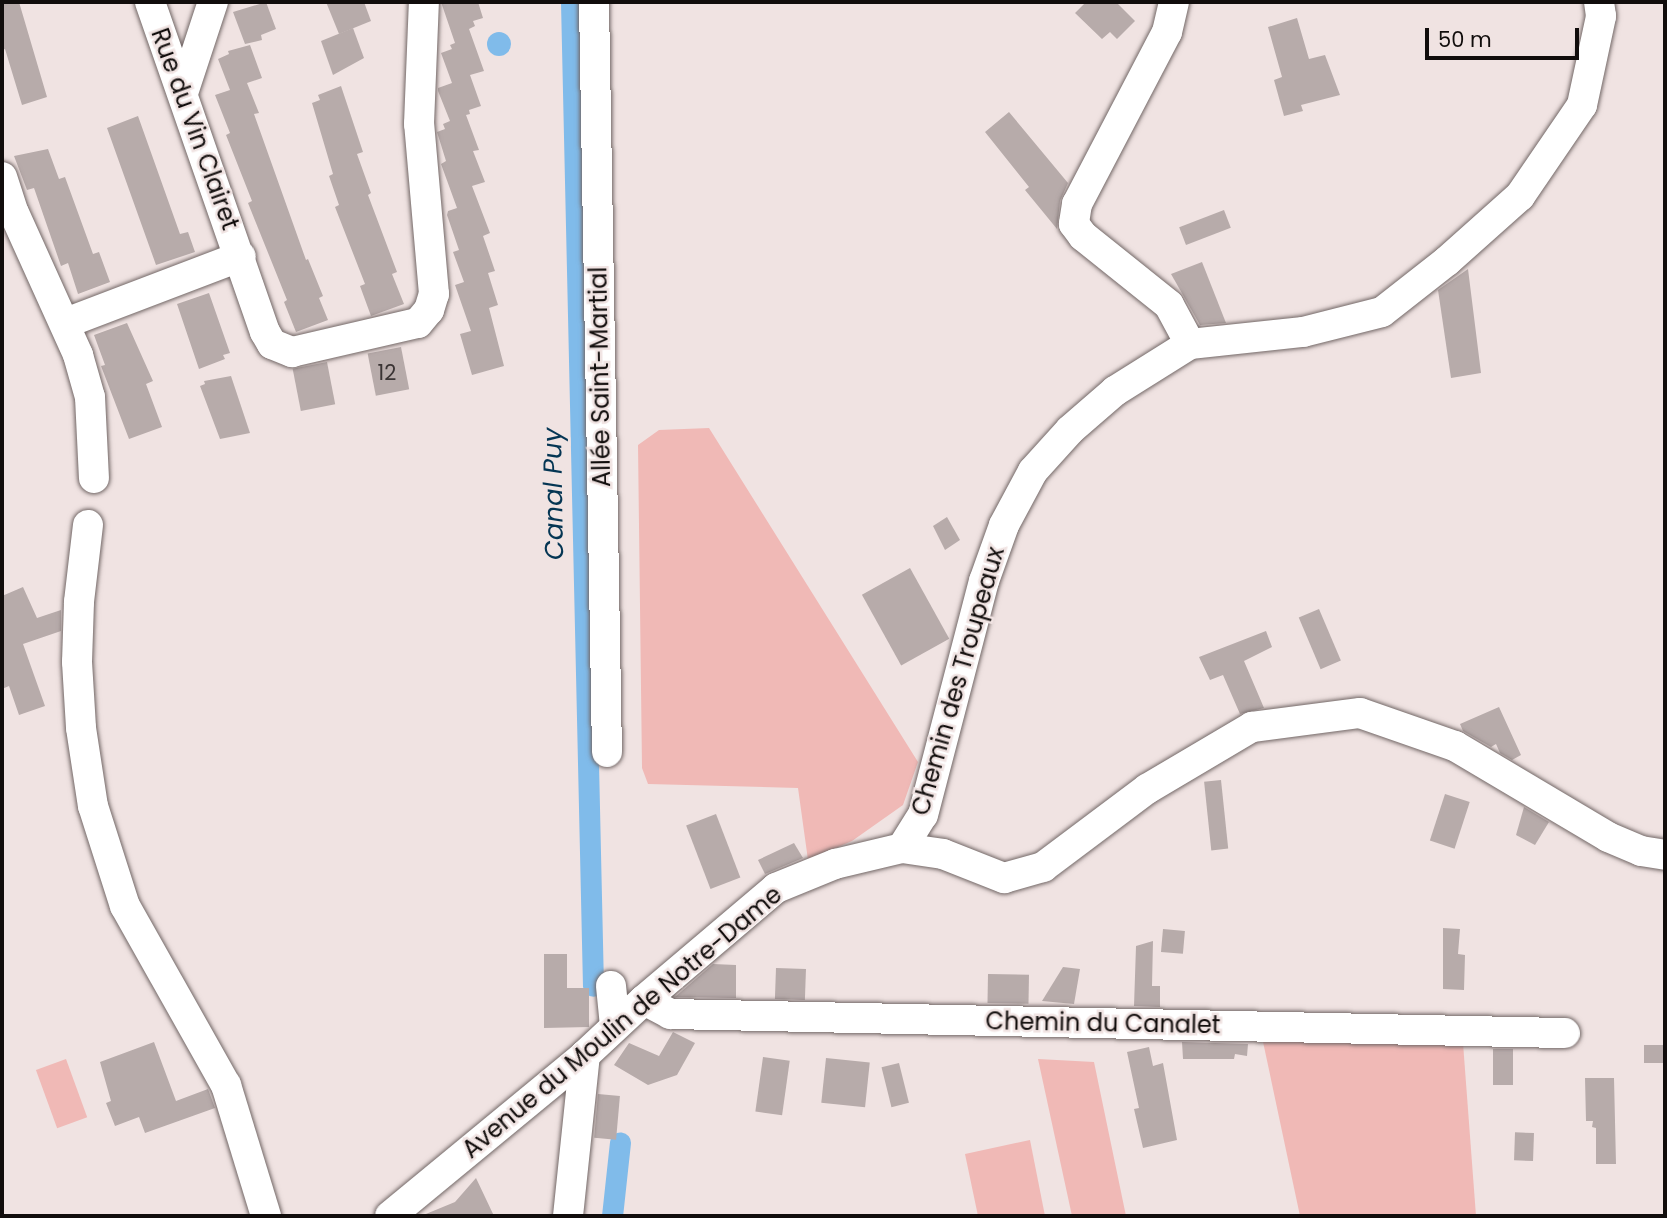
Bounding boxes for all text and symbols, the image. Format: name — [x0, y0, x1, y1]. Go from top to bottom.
scale bar — [1429, 14, 1583, 58]
street label: Rue du Vin Clairet — [145, 24, 245, 234]
text: 50 m — [1438, 25, 1492, 54]
street label: Allée Saint-Martial — [584, 267, 616, 487]
house number: 12 — [378, 360, 396, 386]
water label: Canal Puy — [537, 428, 571, 560]
street label: Chemin des Troupeaux — [906, 543, 1010, 819]
street label: Avenue du Moulin de Notre-Dame — [457, 880, 787, 1164]
street label: Chemin du Canalet — [985, 1007, 1221, 1039]

